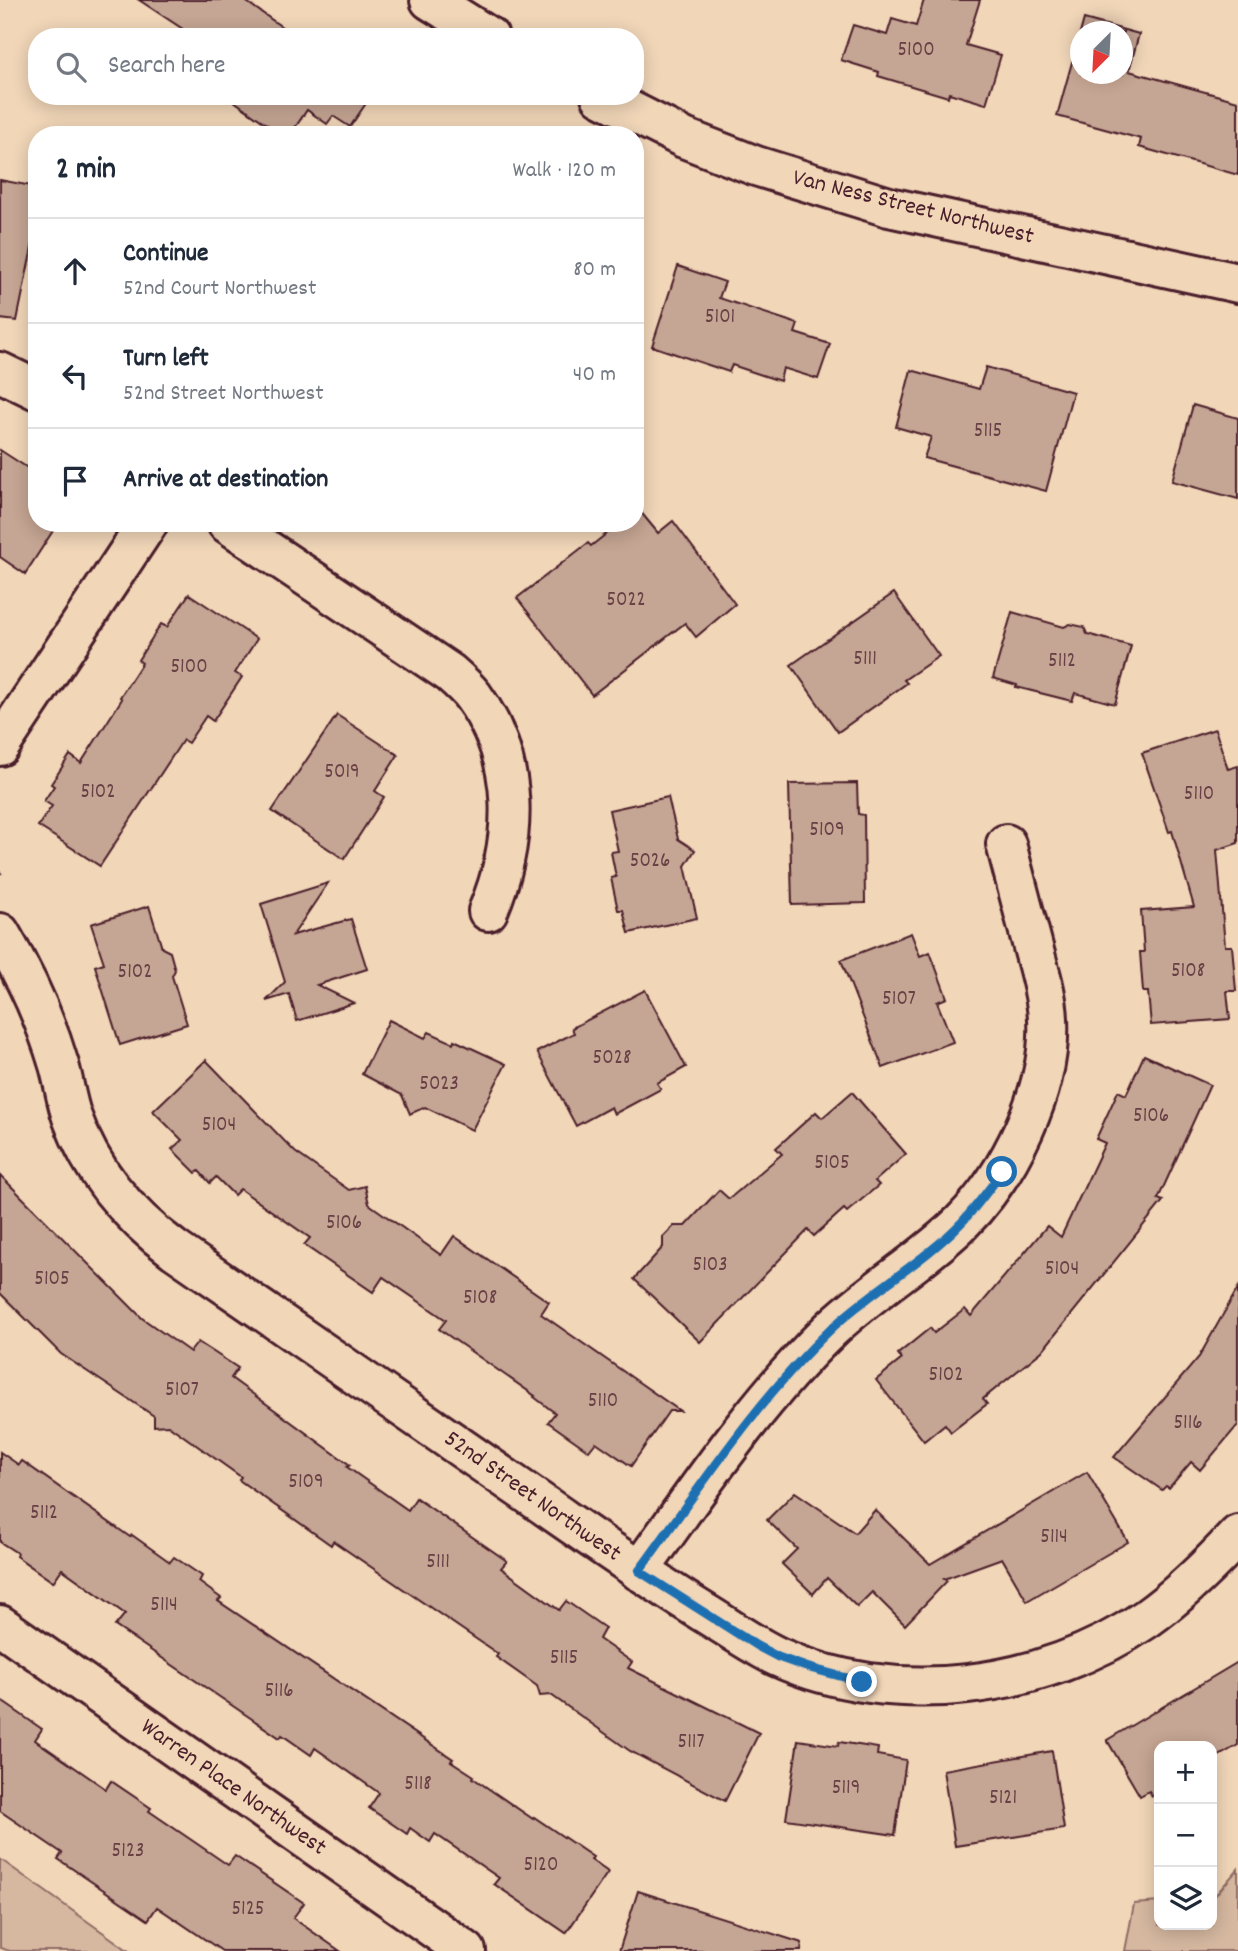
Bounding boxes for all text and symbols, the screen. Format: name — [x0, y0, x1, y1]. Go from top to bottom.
north arrow — [1070, 21, 1133, 84]
search box — [28, 28, 644, 105]
house number: 5100 — [897, 36, 935, 66]
icon: search — [52, 48, 90, 86]
text: Search here — [108, 48, 226, 85]
text: 2 min — [56, 150, 116, 193]
text: Walk · 120 m — [513, 155, 616, 188]
street label: Van Ness Street Northwest — [789, 162, 1037, 254]
text: Continue — [123, 236, 208, 273]
icon: ahead — [56, 252, 94, 290]
text: 80 m — [573, 254, 616, 287]
text: 52nd Court Northwest — [123, 273, 316, 306]
house number: 5101 — [705, 303, 735, 333]
text: Turn left — [123, 341, 209, 378]
icon: left — [56, 357, 94, 395]
text: 40 m — [573, 359, 616, 392]
text: 52nd Street Northwest — [123, 378, 324, 411]
house number: 5115 — [974, 417, 1002, 447]
icon: arrive — [56, 462, 94, 500]
text: Arrive at destination — [123, 462, 328, 499]
house number: 5022 — [606, 586, 646, 616]
house number: 5111 — [853, 645, 877, 675]
house number: 5112 — [1048, 647, 1076, 677]
house number: 5100 — [170, 653, 208, 683]
house number: 5019 — [324, 758, 360, 788]
house number: 5102 — [81, 778, 115, 808]
house number: 5110 — [1184, 780, 1214, 810]
house number: 5109 — [809, 816, 845, 846]
house number: 5026 — [630, 847, 670, 877]
house number: 5108 — [1171, 957, 1205, 987]
house number: 5102 — [118, 958, 152, 988]
house number: 5107 — [882, 985, 916, 1015]
house number: 5028 — [593, 1044, 631, 1074]
house number: 5023 — [419, 1070, 459, 1100]
house number: 5106 — [1133, 1102, 1169, 1132]
house number: 5104 — [202, 1111, 236, 1141]
house number: 5105 — [814, 1149, 850, 1179]
route start — [986, 1156, 1017, 1187]
house number: 5106 — [326, 1209, 362, 1239]
house number: 5103 — [692, 1251, 728, 1281]
house number: 5104 — [1045, 1255, 1079, 1285]
house number: 5105 — [34, 1265, 70, 1295]
house number: 5108 — [463, 1284, 497, 1314]
house number: 5102 — [929, 1361, 963, 1391]
house number: 5107 — [165, 1376, 199, 1406]
house number: 5110 — [588, 1387, 618, 1417]
house number: 5116 — [1173, 1409, 1203, 1439]
street label: 52nd Street Northwest — [436, 1423, 628, 1571]
house number: 5109 — [288, 1468, 324, 1498]
house number: 5112 — [30, 1499, 58, 1529]
house number: 5114 — [1040, 1523, 1068, 1553]
house number: 5111 — [426, 1548, 450, 1578]
house number: 5114 — [150, 1591, 178, 1621]
house number: 5115 — [550, 1644, 578, 1674]
route end — [846, 1666, 877, 1697]
house number: 5116 — [264, 1677, 294, 1707]
street label: Warren Place Northwest — [133, 1711, 333, 1865]
house number: 5117 — [678, 1728, 704, 1758]
map controls — [1154, 1741, 1217, 1930]
button: + — [1154, 1741, 1217, 1804]
house number: 5118 — [404, 1770, 432, 1800]
house number: 5119 — [832, 1774, 860, 1804]
house number: 5121 — [989, 1784, 1017, 1814]
button: − — [1154, 1804, 1217, 1867]
house number: 5123 — [112, 1837, 144, 1867]
house number: 5120 — [524, 1851, 558, 1881]
button: layers — [1154, 1867, 1217, 1930]
house number: 5125 — [231, 1895, 265, 1925]

